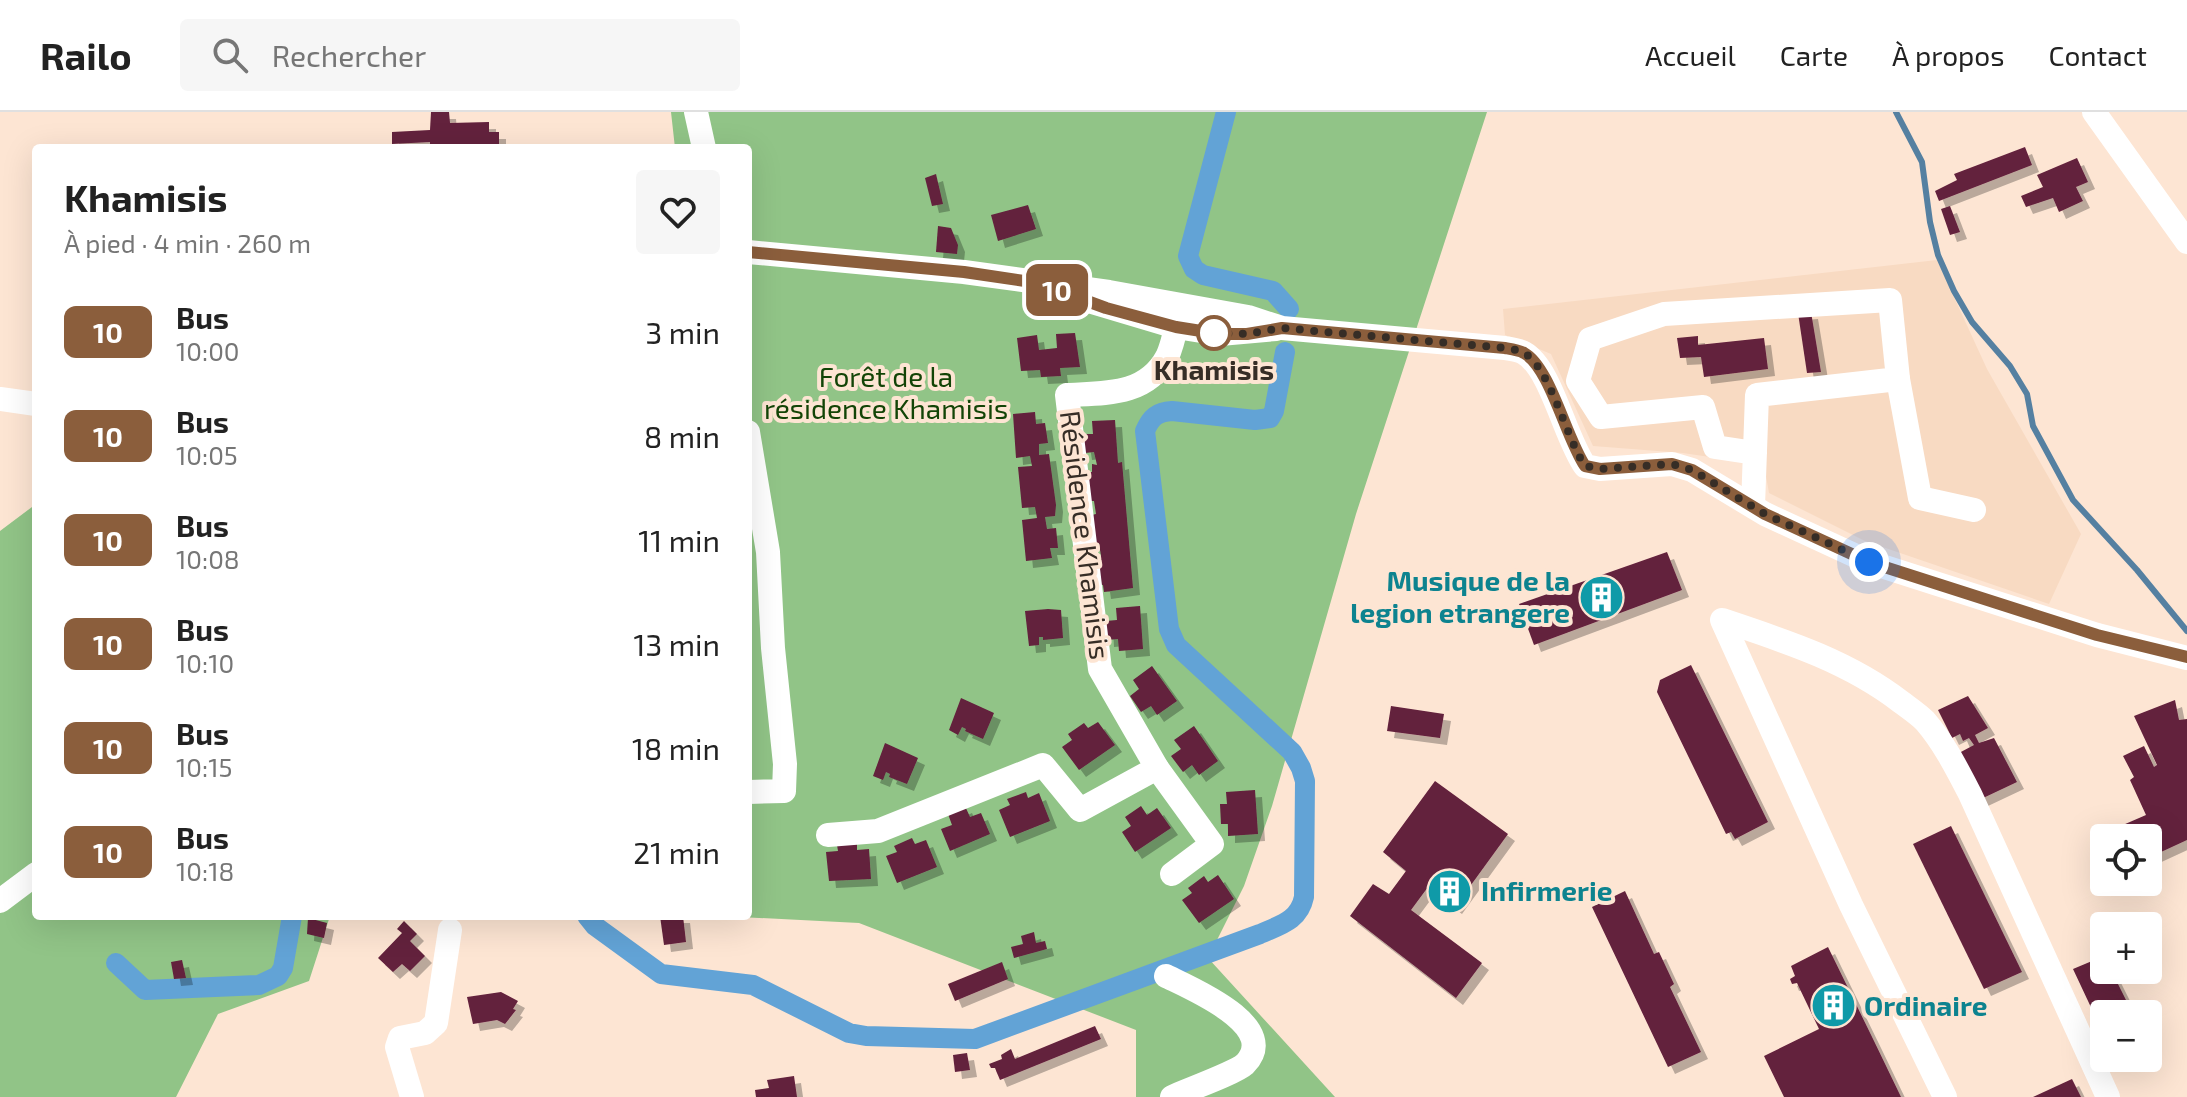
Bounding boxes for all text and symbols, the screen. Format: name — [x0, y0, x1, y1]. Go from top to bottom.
search box — [180, 19, 740, 91]
text: Railo — [40, 32, 132, 78]
icon: search — [208, 33, 252, 77]
text: Rechercher — [272, 37, 426, 73]
text: Accueil — [1645, 38, 1736, 72]
text: Carte — [1780, 38, 1848, 72]
text: À propos — [1892, 38, 2004, 72]
text: Contact — [2048, 38, 2147, 72]
button: heart — [636, 170, 720, 254]
text: Khamisis — [64, 174, 227, 220]
text: À pied · 4 min · 260 m — [64, 227, 311, 258]
line badge: 10 — [1021, 264, 1093, 316]
text: 10 — [1042, 273, 1072, 307]
text: Bus — [176, 299, 229, 335]
text: 3 min — [645, 314, 720, 350]
text: 10 — [93, 315, 123, 349]
marker: Khamisis — [1197, 316, 1231, 350]
text: 10:00 — [176, 335, 240, 366]
place label: Khamisis — [1154, 352, 1274, 386]
park label: Forêt de la résidence Khamisis — [764, 359, 1008, 425]
text: Bus — [176, 403, 229, 439]
street label: Résidence Khamisis — [1054, 408, 1118, 661]
text: 8 min — [644, 418, 720, 454]
text: 10 — [93, 419, 123, 453]
text: 10:05 — [176, 439, 238, 470]
text: Bus — [176, 507, 229, 543]
text: 11 min — [638, 522, 720, 558]
text: 10 — [93, 523, 123, 557]
your location — [1849, 542, 1889, 582]
text: 10:08 — [176, 543, 240, 574]
place label: Musique de la legion etrangere — [1350, 563, 1570, 629]
building icon: Musique de la legion etrangere — [1577, 573, 1625, 621]
text: Bus — [176, 611, 229, 647]
text: 13 min — [634, 626, 720, 662]
text: 10 — [93, 627, 123, 661]
text: 10:10 — [176, 647, 234, 678]
text: Bus — [176, 715, 229, 751]
text: 18 min — [632, 730, 720, 766]
text: 10 — [93, 731, 123, 765]
text: 10:15 — [176, 751, 232, 782]
text: Bus — [176, 819, 229, 855]
map controls — [2090, 824, 2162, 1072]
button: locate — [2090, 824, 2162, 896]
text: 21 min — [633, 834, 720, 870]
text: 10 — [93, 835, 123, 869]
text: 10:18 — [176, 855, 234, 886]
building icon: Infirmerie — [1426, 867, 1474, 915]
place label: Infirmerie — [1481, 873, 1613, 907]
button: + — [2090, 912, 2162, 984]
building icon: Ordinaire — [1809, 982, 1857, 1030]
place label: Ordinaire — [1864, 988, 1988, 1022]
button: − — [2090, 1000, 2162, 1072]

